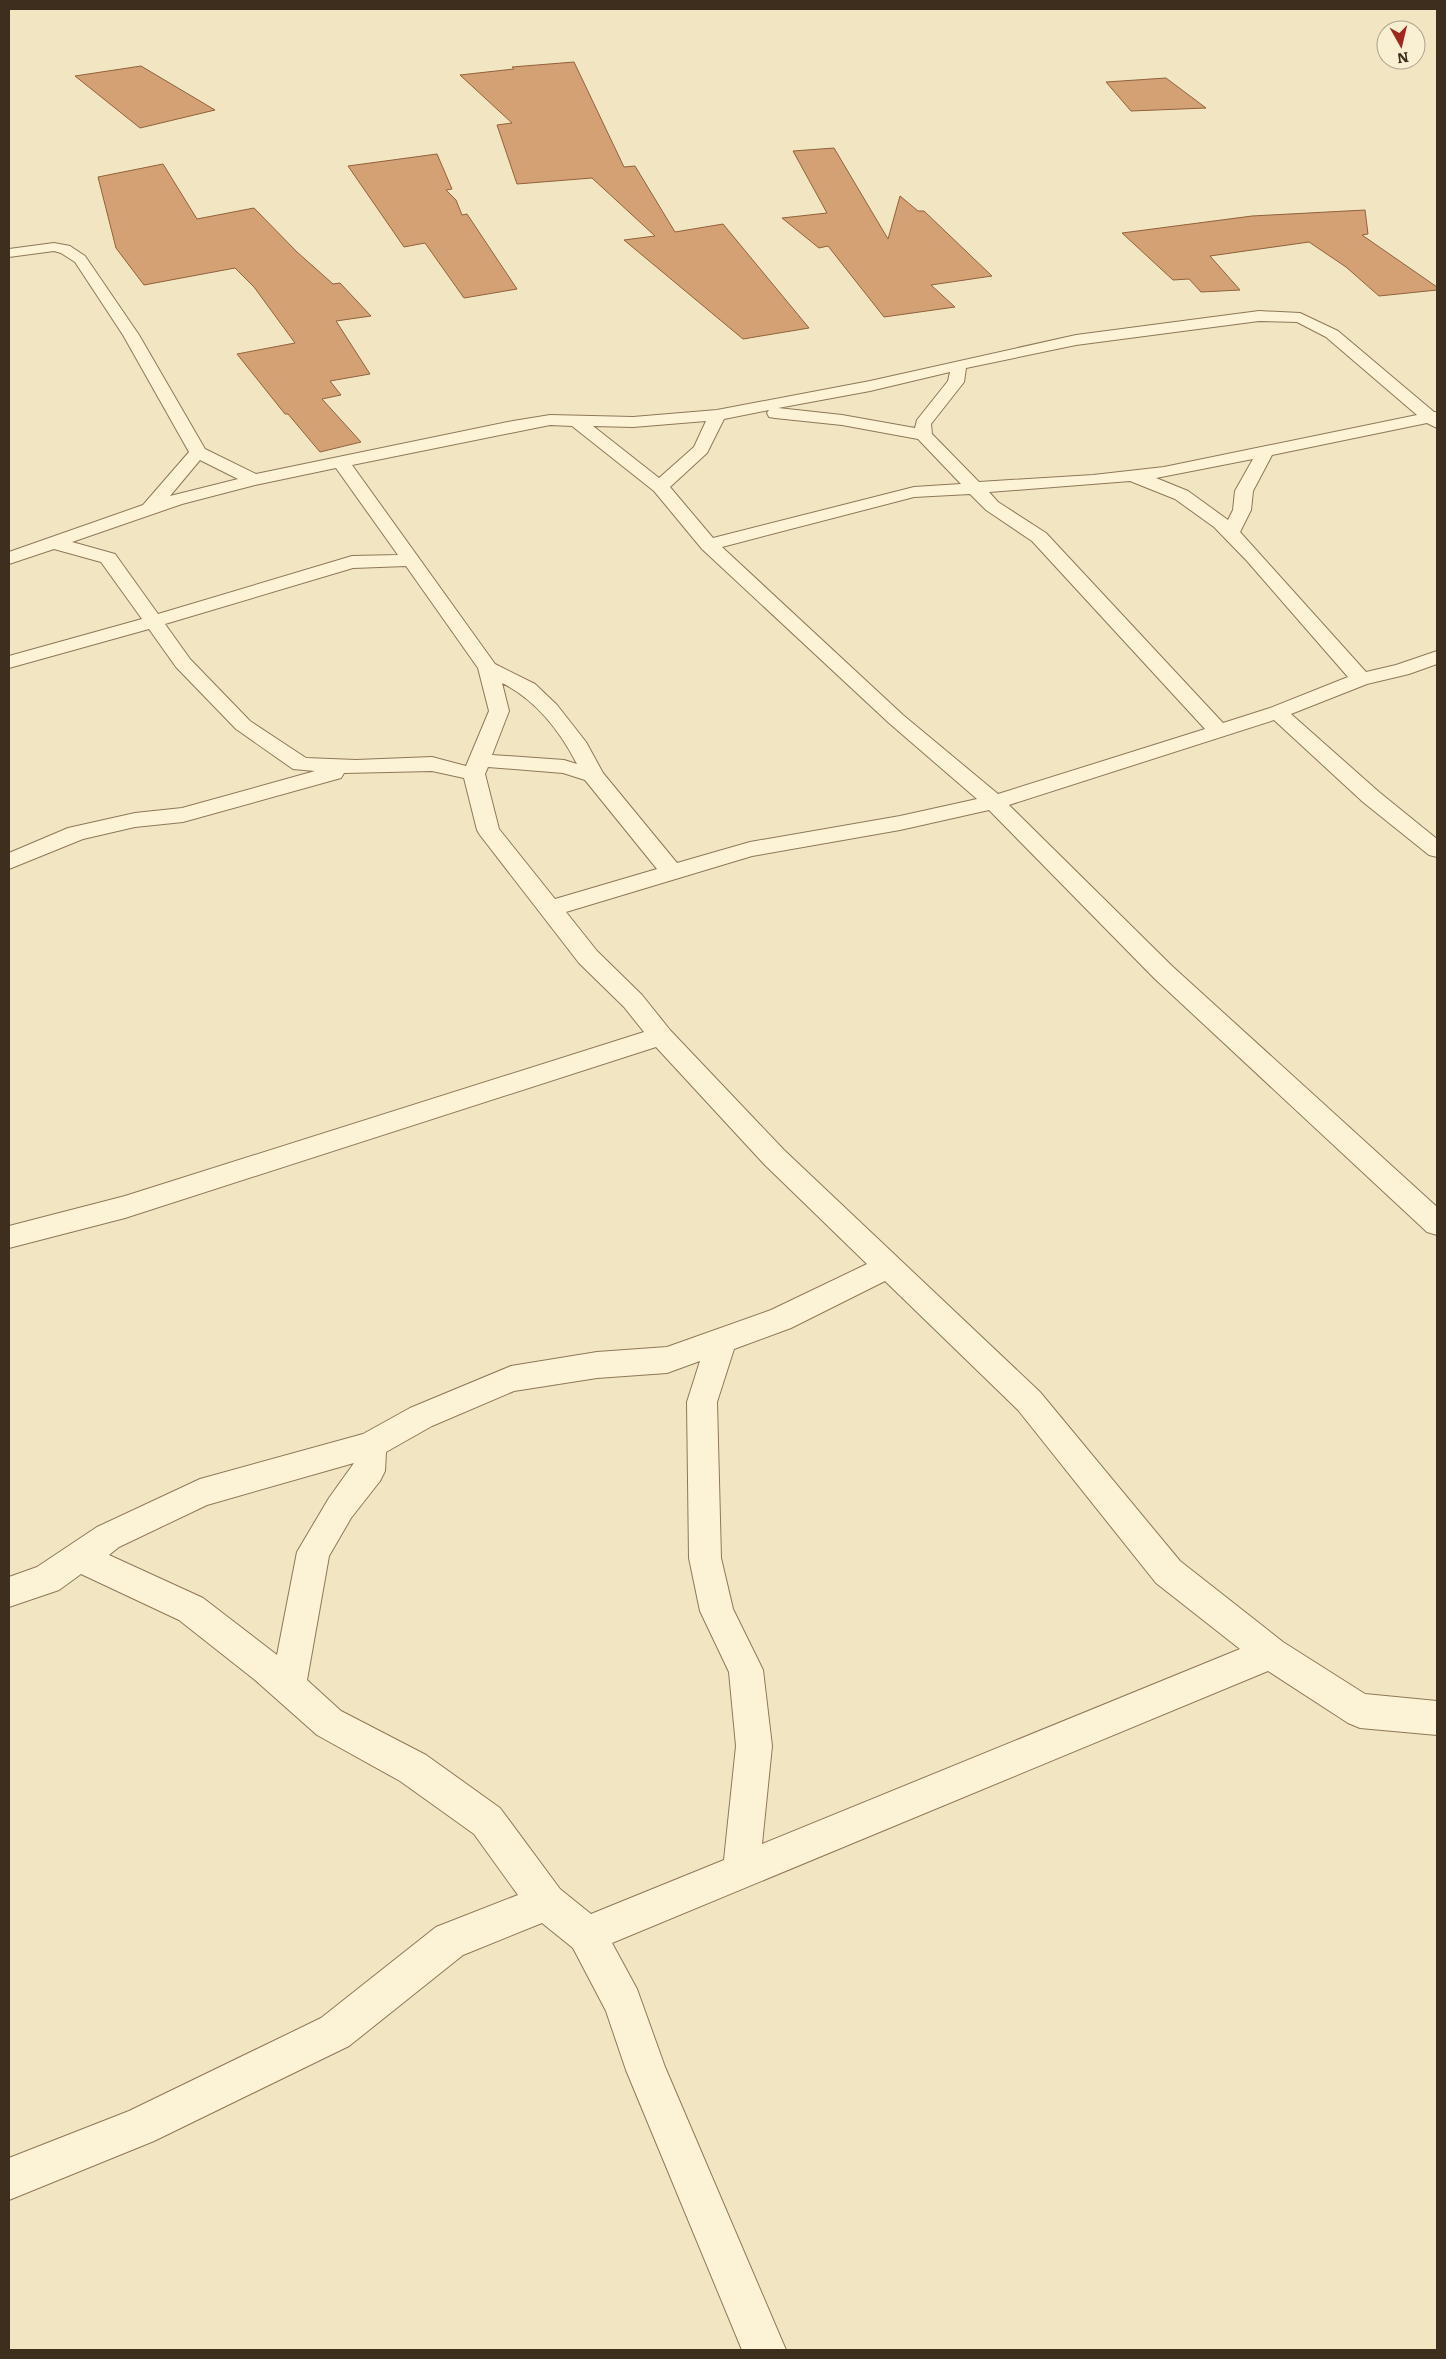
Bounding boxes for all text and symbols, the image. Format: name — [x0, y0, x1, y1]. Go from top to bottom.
north arrow — [1376, 20, 1426, 70]
text: N — [1395, 48, 1410, 70]

